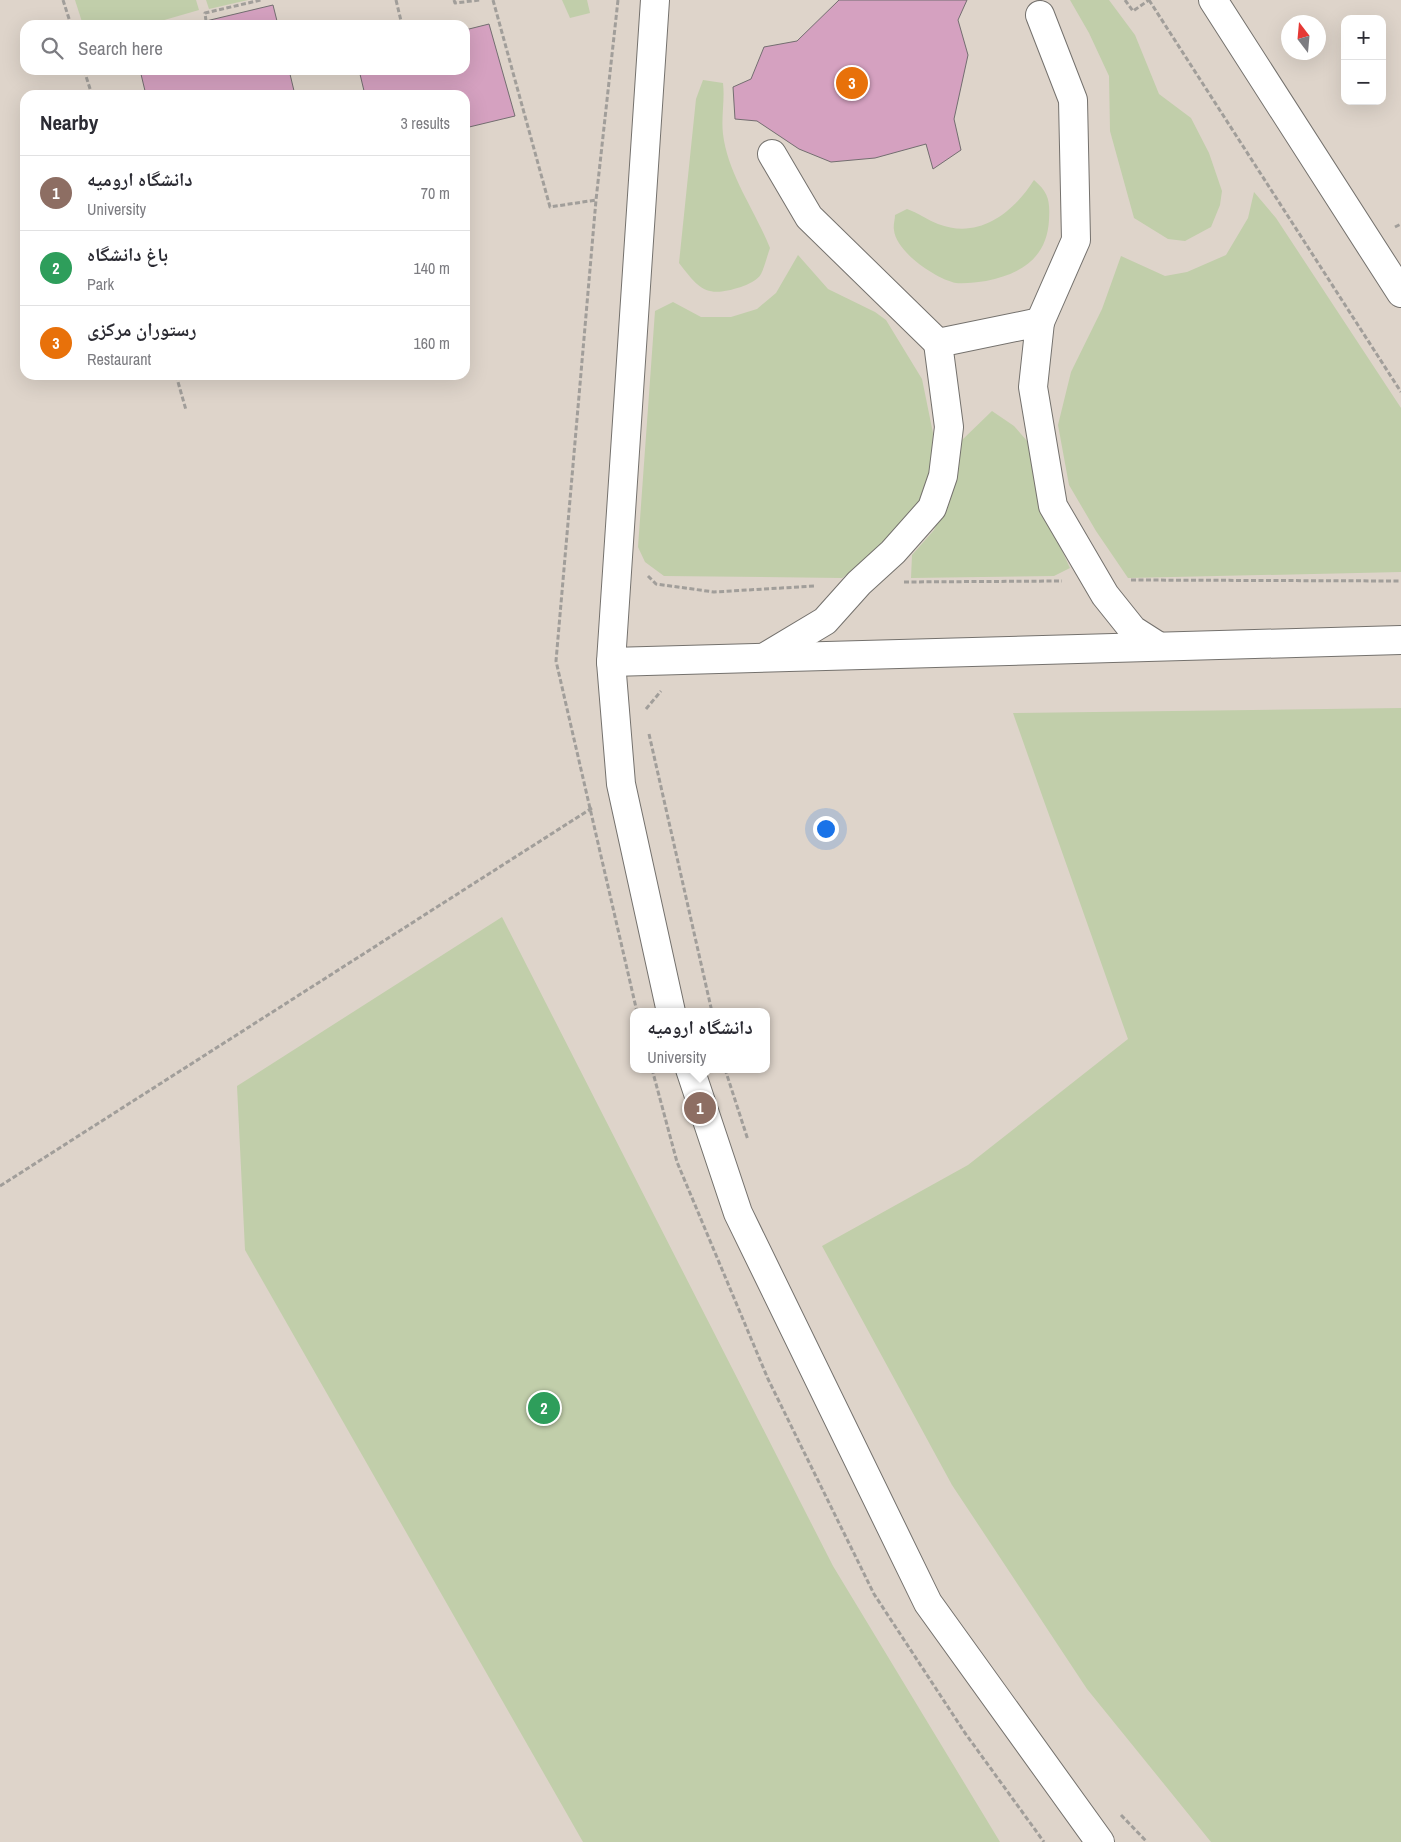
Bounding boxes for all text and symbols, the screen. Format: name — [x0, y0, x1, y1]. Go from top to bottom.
north arrow — [1281, 15, 1326, 60]
map controls — [1341, 15, 1386, 105]
button: + — [1341, 15, 1386, 60]
search box — [20, 20, 470, 75]
icon: search — [38, 34, 66, 62]
text: Search here — [78, 35, 163, 61]
button: − — [1341, 60, 1386, 105]
pin: 3 — [836, 64, 868, 102]
text: Nearby — [40, 108, 98, 137]
text: 3 results — [400, 112, 450, 134]
text: دانشگاه ارومیه — [87, 166, 193, 192]
text: 1 — [52, 182, 60, 204]
text: 70 m — [421, 182, 450, 204]
text: University — [87, 198, 146, 220]
text: باغ دانشگاه — [87, 241, 168, 267]
text: 2 — [52, 257, 60, 279]
text: 140 m — [414, 257, 450, 279]
text: Park — [87, 273, 114, 295]
text: رستوران مرکزی — [87, 316, 196, 342]
text: 3 — [52, 332, 60, 354]
text: 160 m — [414, 332, 450, 354]
text: Restaurant — [87, 348, 151, 370]
your location — [813, 816, 839, 842]
popup — [630, 1008, 770, 1073]
text: دانشگاه ارومیه — [647, 1014, 753, 1040]
text: University — [647, 1046, 706, 1068]
pin: 1 — [684, 1089, 716, 1127]
pin: 2 — [528, 1389, 560, 1427]

